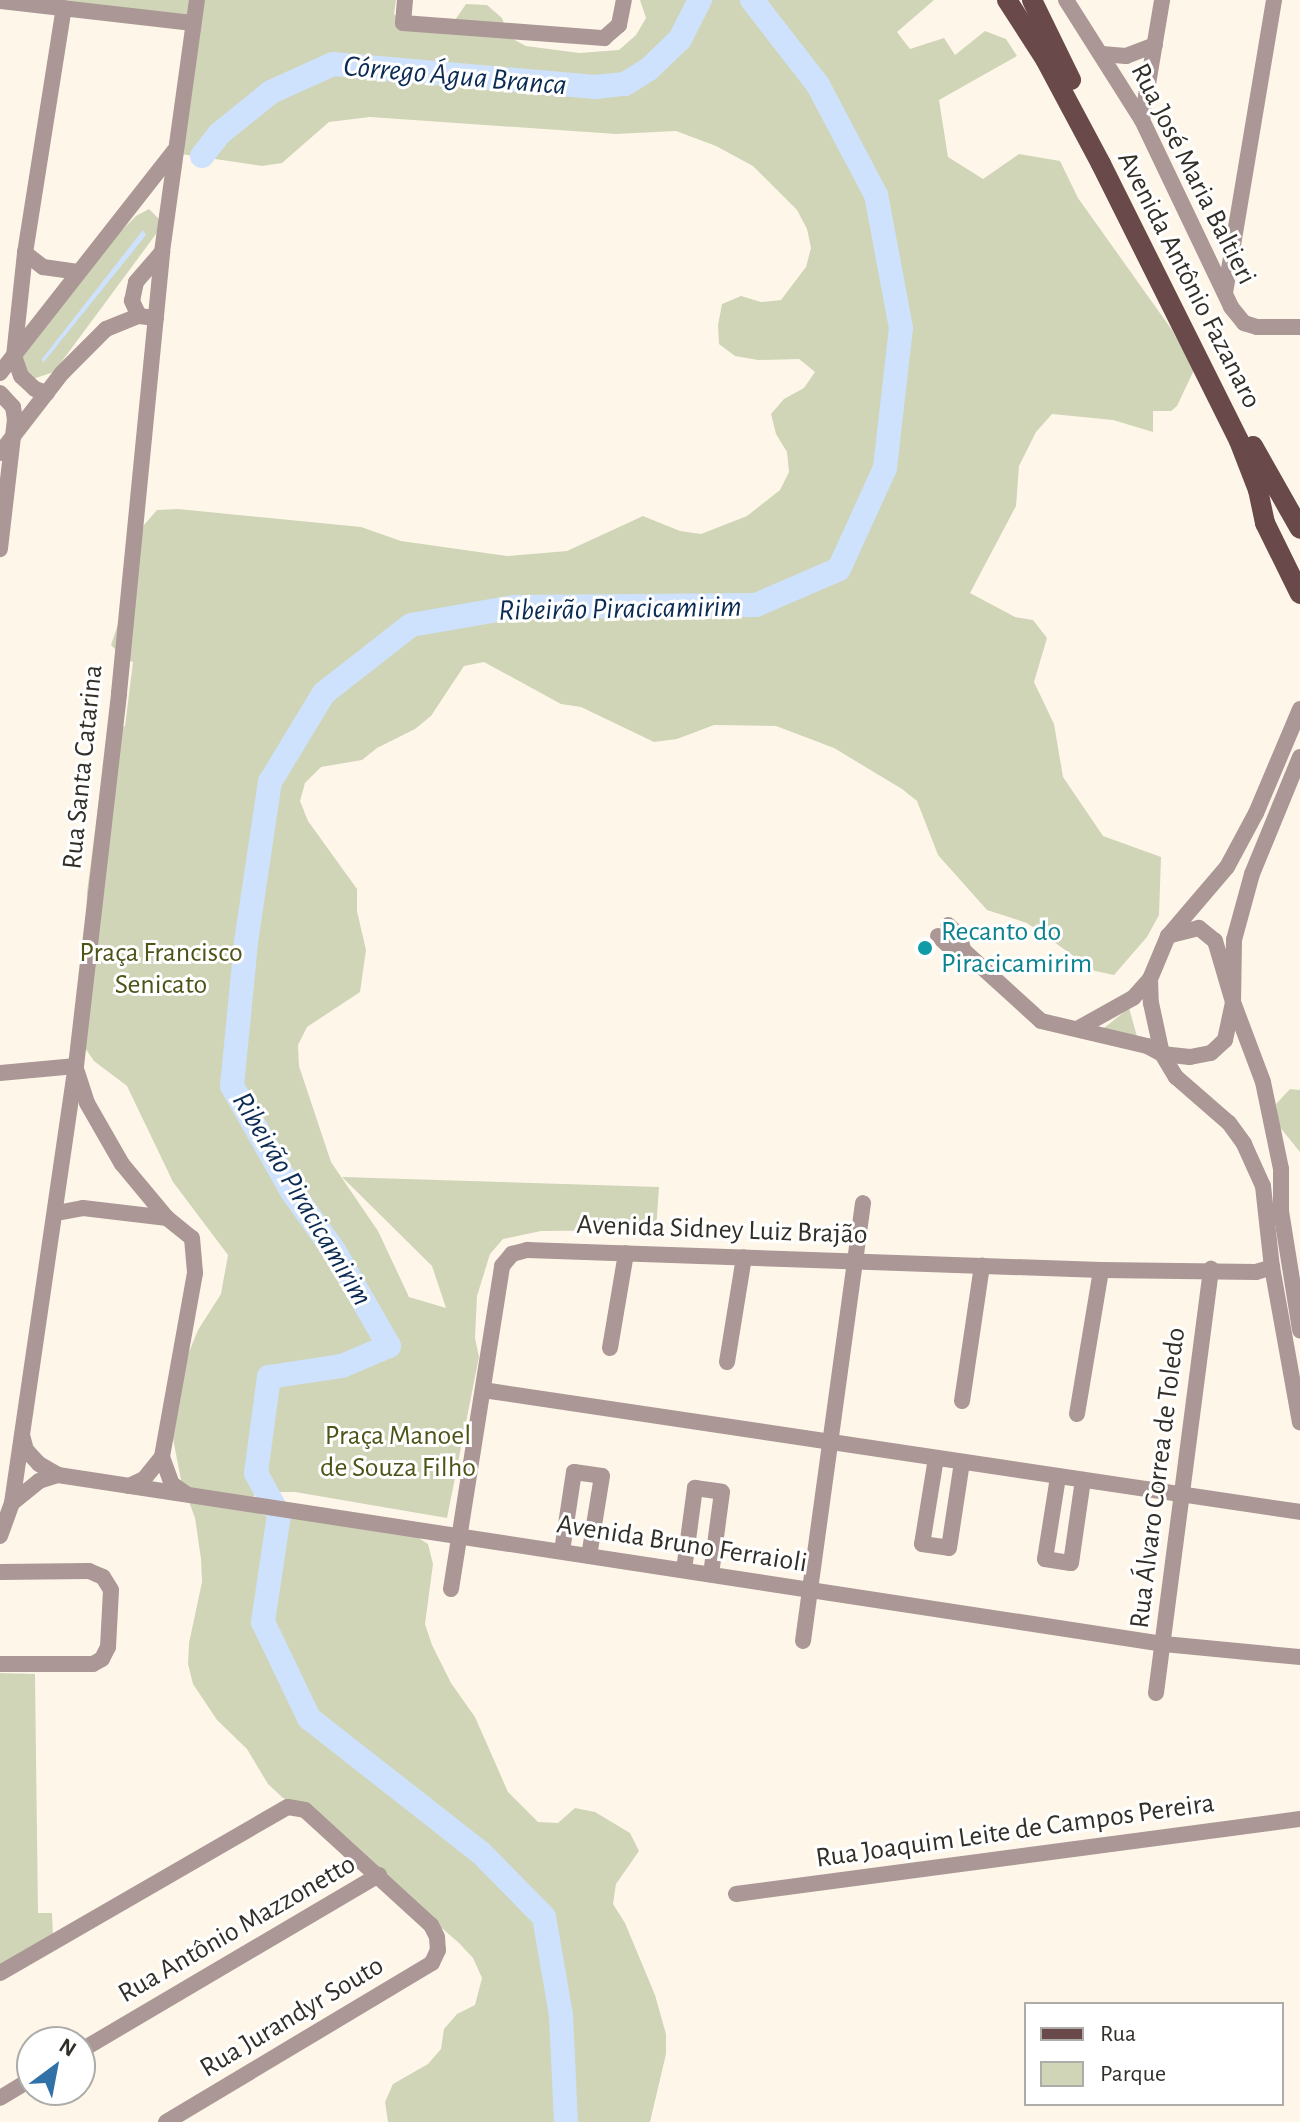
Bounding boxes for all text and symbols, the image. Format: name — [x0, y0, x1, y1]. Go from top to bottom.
water label: Córrego Água Branca — [342, 48, 568, 104]
street label: Rua José Maria Baltieri — [1123, 58, 1263, 290]
street label: Avenida Antônio Fazanaro — [1110, 146, 1268, 414]
water label: Ribeirão Piracicamirim — [498, 589, 742, 629]
street label: Rua Santa Catarina — [56, 663, 110, 871]
place label: Recanto do Piracicamirim — [941, 915, 1092, 981]
park label: Praça Francisco Senicato — [79, 936, 243, 1002]
marker: Recanto do Piracicamirim — [916, 939, 934, 957]
water label: Ribeirão Piracicamirim — [224, 1086, 380, 1312]
street label: Avenida Sidney Luiz Brajão — [576, 1208, 868, 1252]
street label: Rua Álvaro Correa de Toledo — [1123, 1326, 1193, 1630]
park label: Praça Manoel de Souza Filho — [320, 1419, 476, 1485]
street label: Avenida Bruno Ferraioli — [554, 1508, 810, 1580]
street label: Rua Joaquim Leite de Campos Pereira — [813, 1786, 1217, 1876]
street label: Rua Antônio Mazzonetto — [112, 1847, 362, 2011]
street label: Rua Jurandyr Souto — [194, 1949, 390, 2085]
legend — [1024, 2002, 1284, 2106]
text: Rua — [1100, 2022, 1136, 2046]
north arrow — [16, 2026, 96, 2106]
text: N — [55, 2034, 80, 2061]
text: Parque — [1100, 2062, 1166, 2086]

